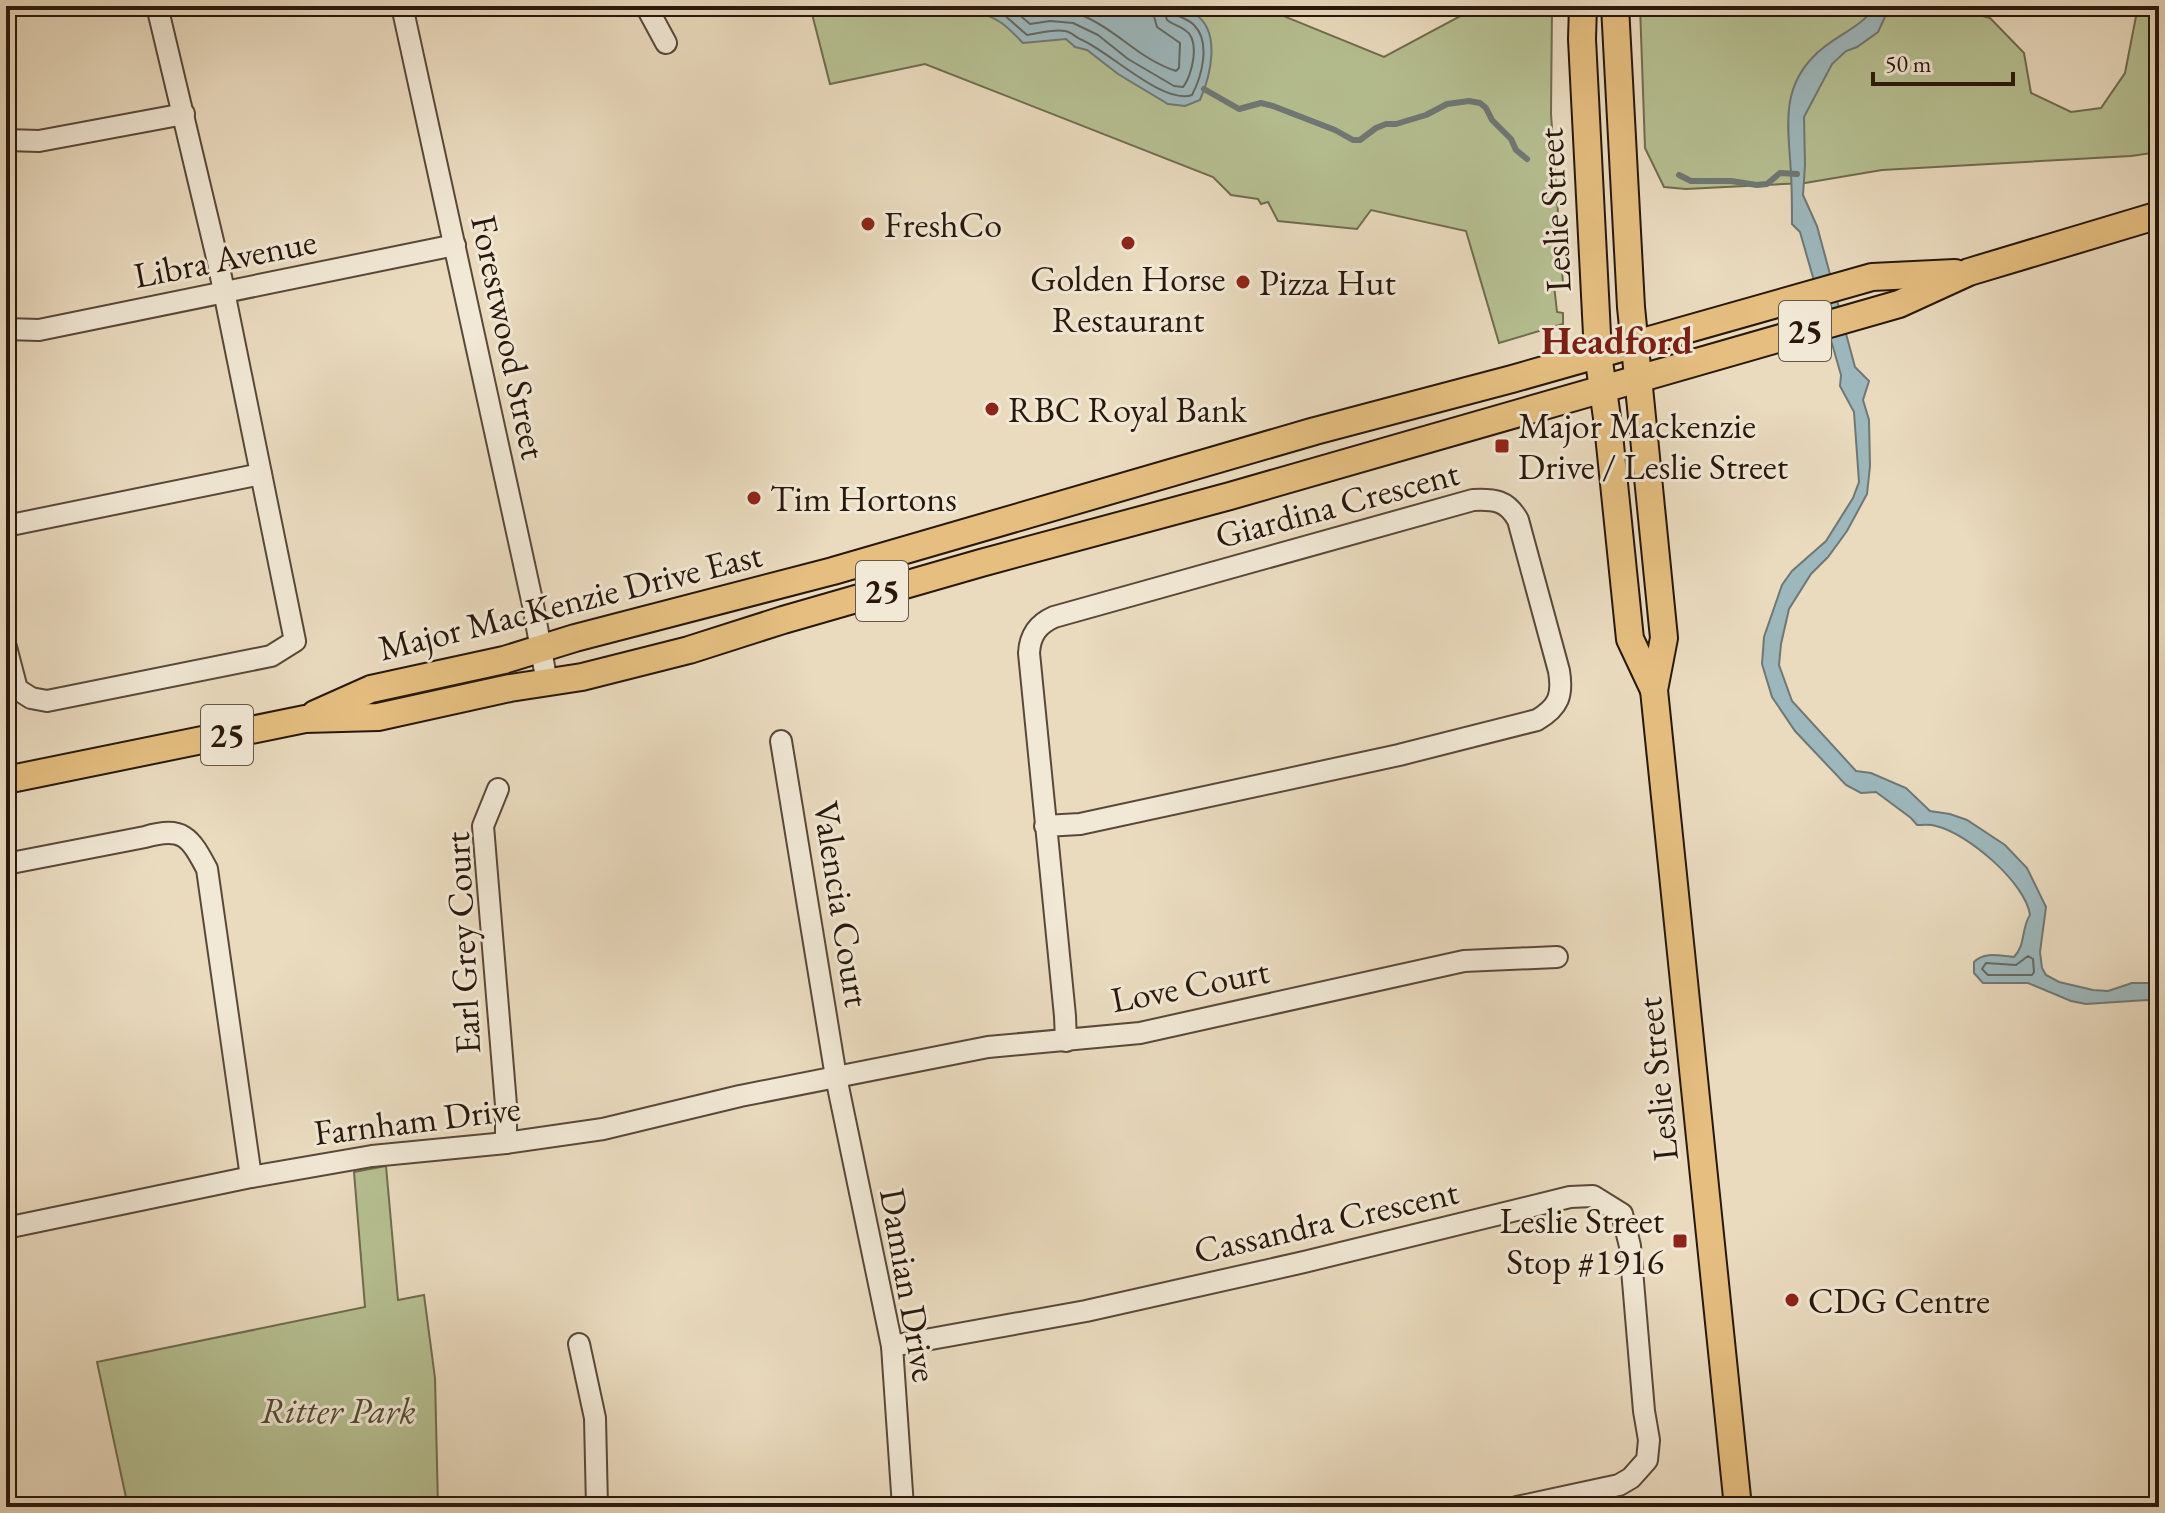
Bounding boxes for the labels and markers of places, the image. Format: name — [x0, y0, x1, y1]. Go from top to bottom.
place label: FreshCo — [884, 201, 1002, 248]
marker: FreshCo — [859, 215, 877, 233]
marker: Golden Horse Restaurant — [1119, 234, 1137, 252]
place label: Golden Horse Restaurant — [1030, 255, 1226, 343]
place label: Pizza Hut — [1259, 259, 1397, 306]
marker: Pizza Hut — [1234, 273, 1252, 291]
place label: RBC Royal Bank — [1008, 386, 1248, 433]
marker: RBC Royal Bank — [983, 400, 1001, 418]
place label: Major Mackenzie Drive / Leslie Street — [1518, 402, 1789, 490]
marker: Major Mackenzie Drive / Leslie Street — [1493, 437, 1511, 455]
place label: Tim Hortons — [770, 475, 957, 522]
marker: Tim Hortons — [745, 489, 763, 507]
place label: Leslie Street Stop #1916 — [1500, 1197, 1665, 1285]
marker: Leslie Street Stop #1916 — [1671, 1232, 1689, 1250]
place label: CDG Centre — [1808, 1277, 1990, 1324]
marker: CDG Centre — [1783, 1291, 1801, 1309]

